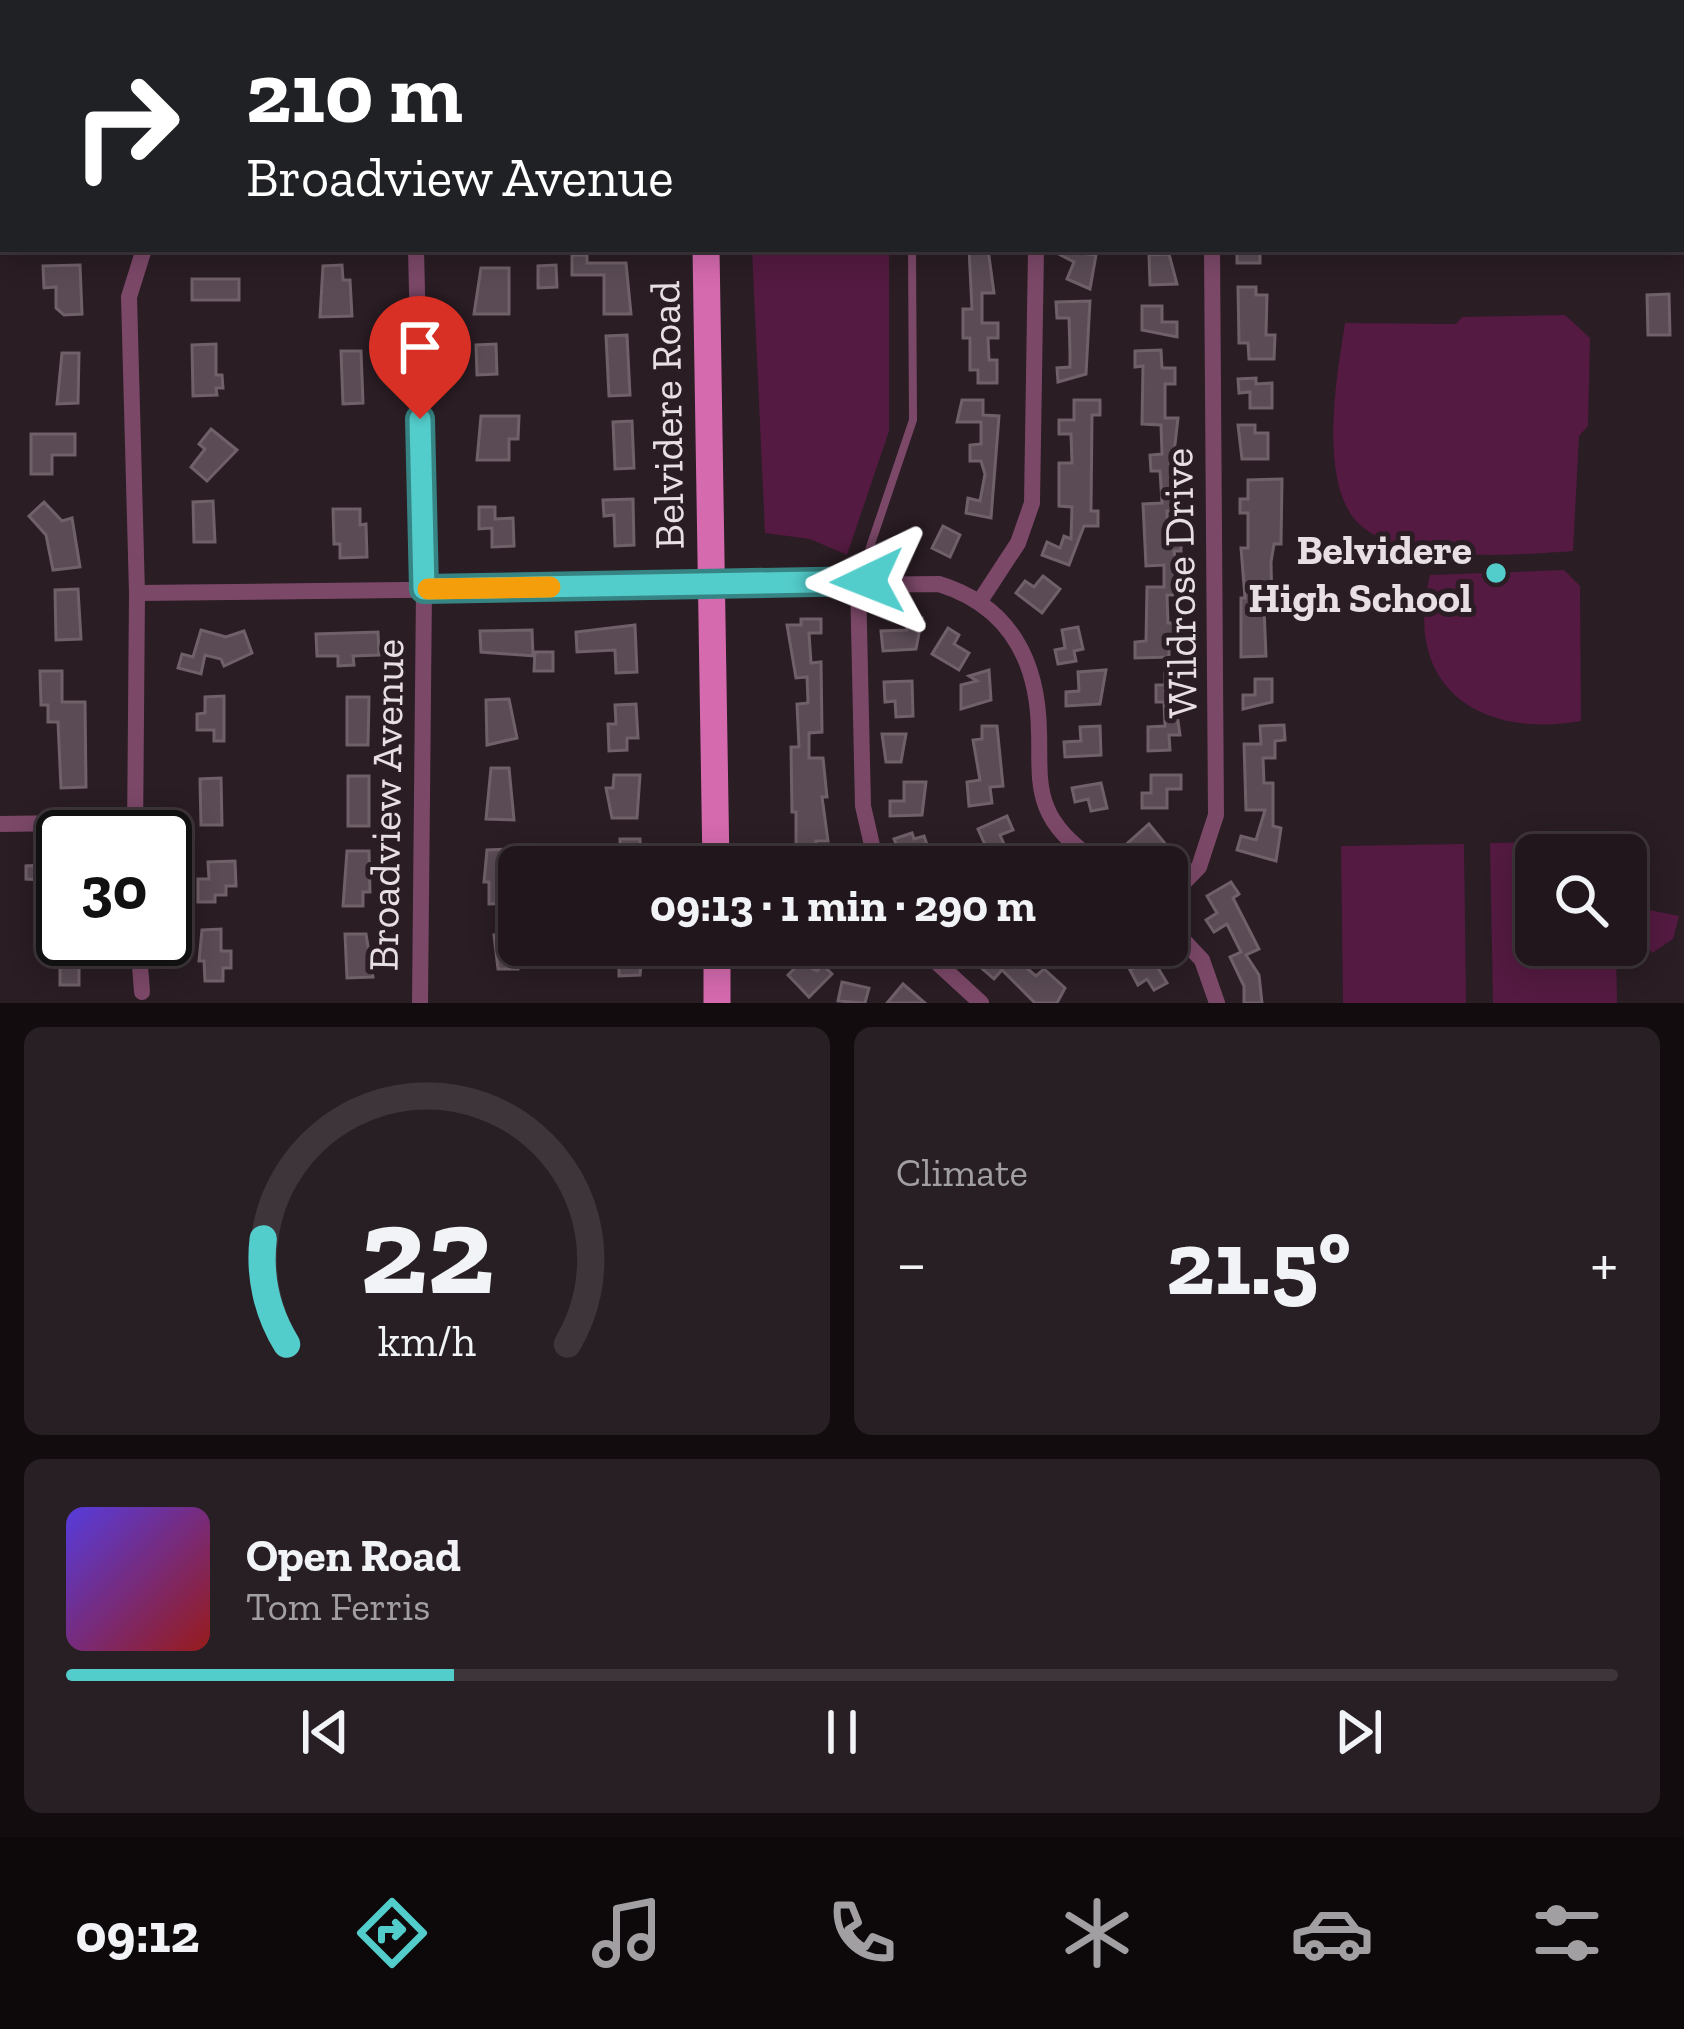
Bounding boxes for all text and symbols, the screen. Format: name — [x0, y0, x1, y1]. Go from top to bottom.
text: 210 m — [246, 43, 463, 144]
icon: right — [48, 48, 204, 204]
text: Broadview Avenue — [246, 145, 674, 210]
street label: Belvidere Road — [639, 280, 695, 550]
pin — [369, 296, 471, 419]
icon: arrive — [387, 314, 453, 380]
street label: Wildrose Drive — [1152, 447, 1208, 719]
position arrow — [805, 518, 931, 644]
place label: Belvidere High School — [1248, 524, 1472, 623]
marker: Belvidere High School — [1483, 560, 1509, 586]
street label: Broadview Avenue — [358, 638, 414, 972]
speed limit sign: 30 — [36, 810, 192, 966]
map controls — [1515, 834, 1647, 966]
button: search — [1515, 834, 1647, 966]
text: 09:13 · 1 min · 290 m — [650, 879, 1036, 933]
text: Climate — [896, 1149, 1028, 1196]
text: 22 — [360, 1175, 494, 1325]
text: 21.5° — [1166, 1209, 1351, 1317]
text: − — [896, 1224, 927, 1303]
text: + — [1590, 1224, 1618, 1303]
text: km/h — [378, 1316, 476, 1367]
text: Open Road — [246, 1529, 461, 1583]
text: Tom Ferris — [246, 1583, 430, 1630]
icon: previous — [292, 1699, 358, 1765]
icon: pause — [809, 1699, 875, 1765]
icon: next — [1326, 1699, 1392, 1765]
icon: directions — [350, 1891, 434, 1975]
icon: music — [585, 1891, 669, 1975]
icon: phone — [820, 1891, 904, 1975]
icon: climate — [1055, 1891, 1139, 1975]
icon: car — [1290, 1891, 1374, 1975]
icon: filters — [1525, 1891, 1609, 1975]
text: 09:12 — [75, 1901, 200, 1966]

